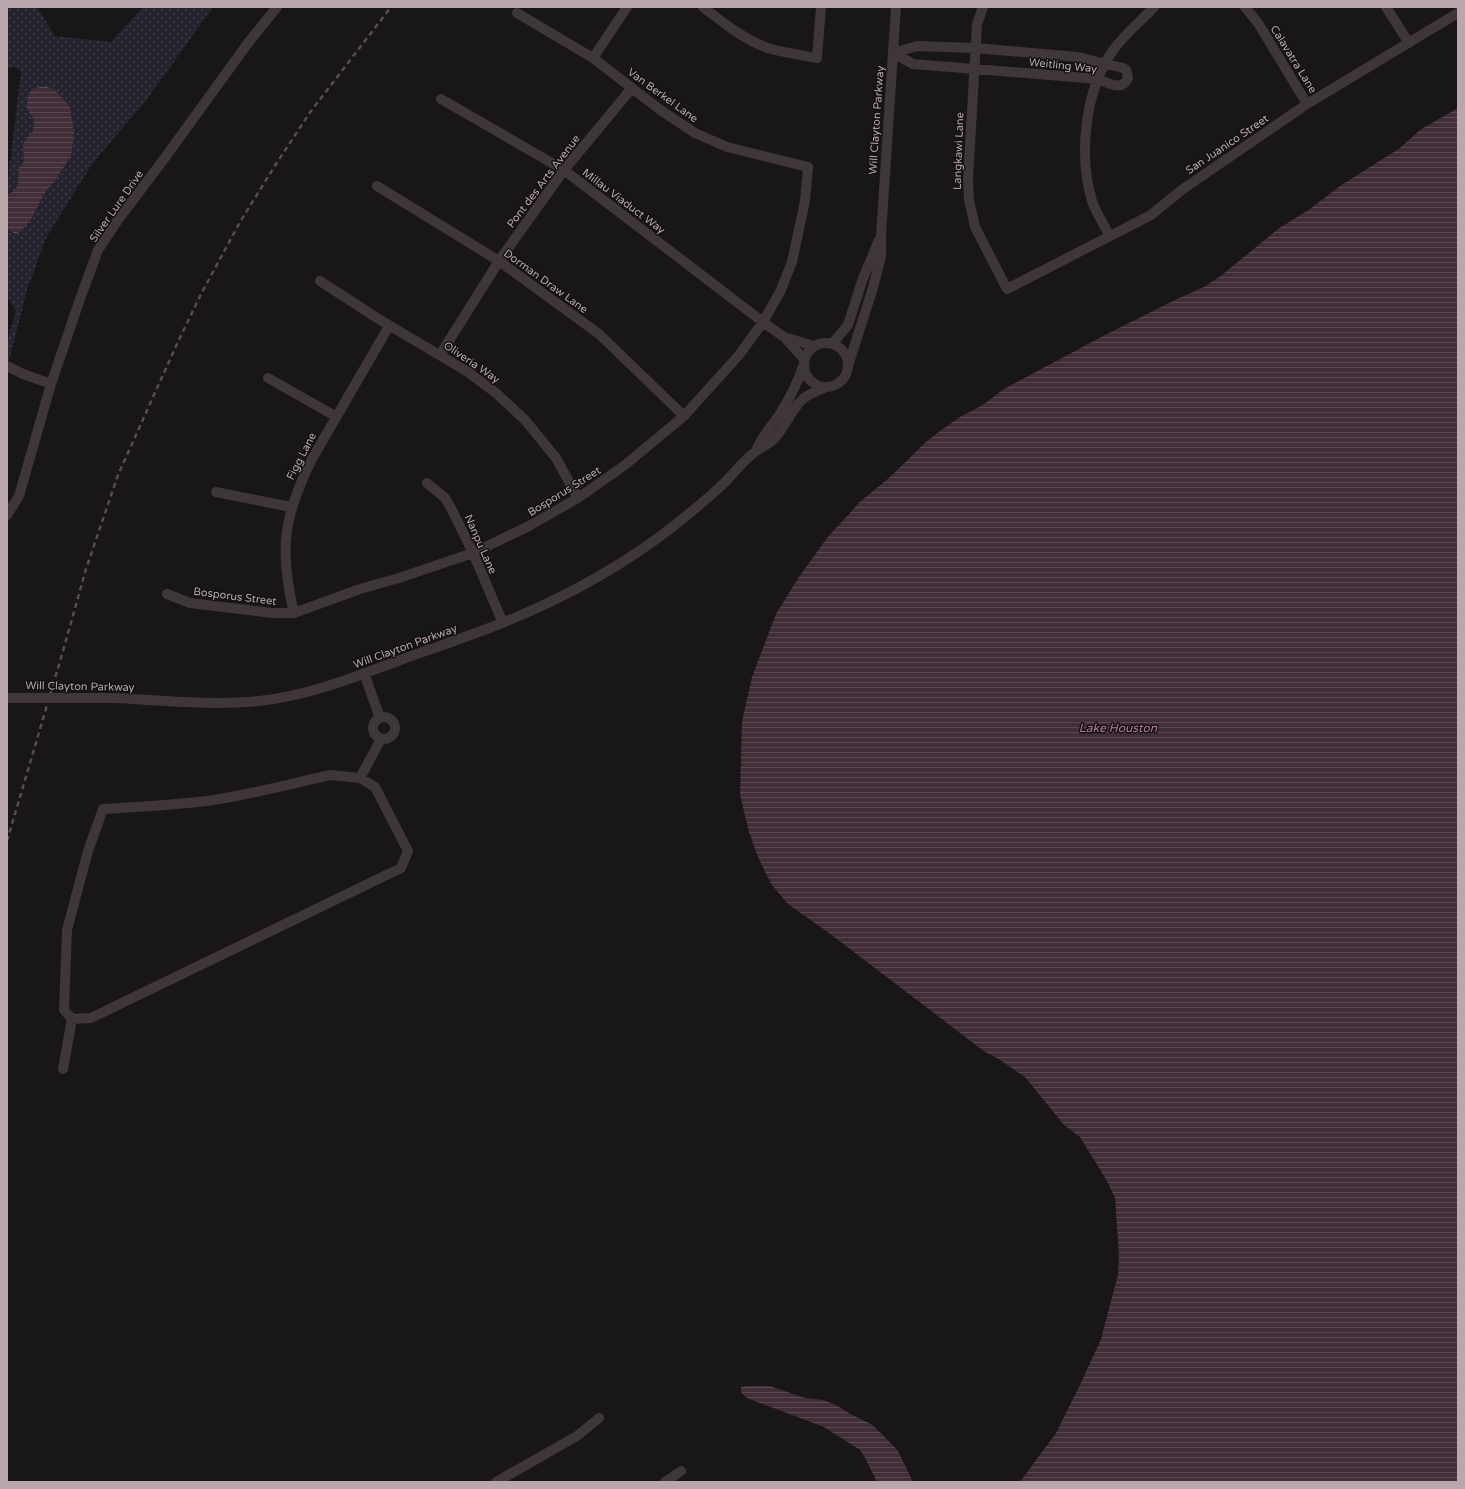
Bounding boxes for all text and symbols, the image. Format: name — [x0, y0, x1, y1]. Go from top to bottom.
street label: Calavatra Lane — [1268, 23, 1320, 96]
street label: Weitling Way — [1028, 55, 1098, 76]
street label: Van Berkel Lane — [625, 65, 700, 125]
street label: Will Clayton Parkway — [866, 65, 887, 175]
street label: Langkawi Lane — [951, 112, 966, 190]
street label: San Juanico Street — [1184, 112, 1271, 177]
street label: Pont des Arts Avenue — [504, 132, 583, 230]
street label: Millau Viaduct Way — [580, 166, 668, 237]
street label: Silver Lure Drive — [87, 168, 146, 245]
street label: Dorman Draw Lane — [501, 247, 590, 316]
street label: Oliveria Way — [441, 339, 502, 386]
street label: Figg Lane — [284, 430, 319, 482]
street label: Bosporus Street — [525, 464, 603, 519]
street label: Nanpu Lane — [462, 512, 499, 576]
street label: Bosporus Street — [193, 585, 277, 608]
street label: Will Clayton Parkway — [352, 622, 459, 671]
street label: Will Clayton Parkway — [25, 679, 135, 694]
water label: Lake Houston — [1079, 721, 1158, 735]

